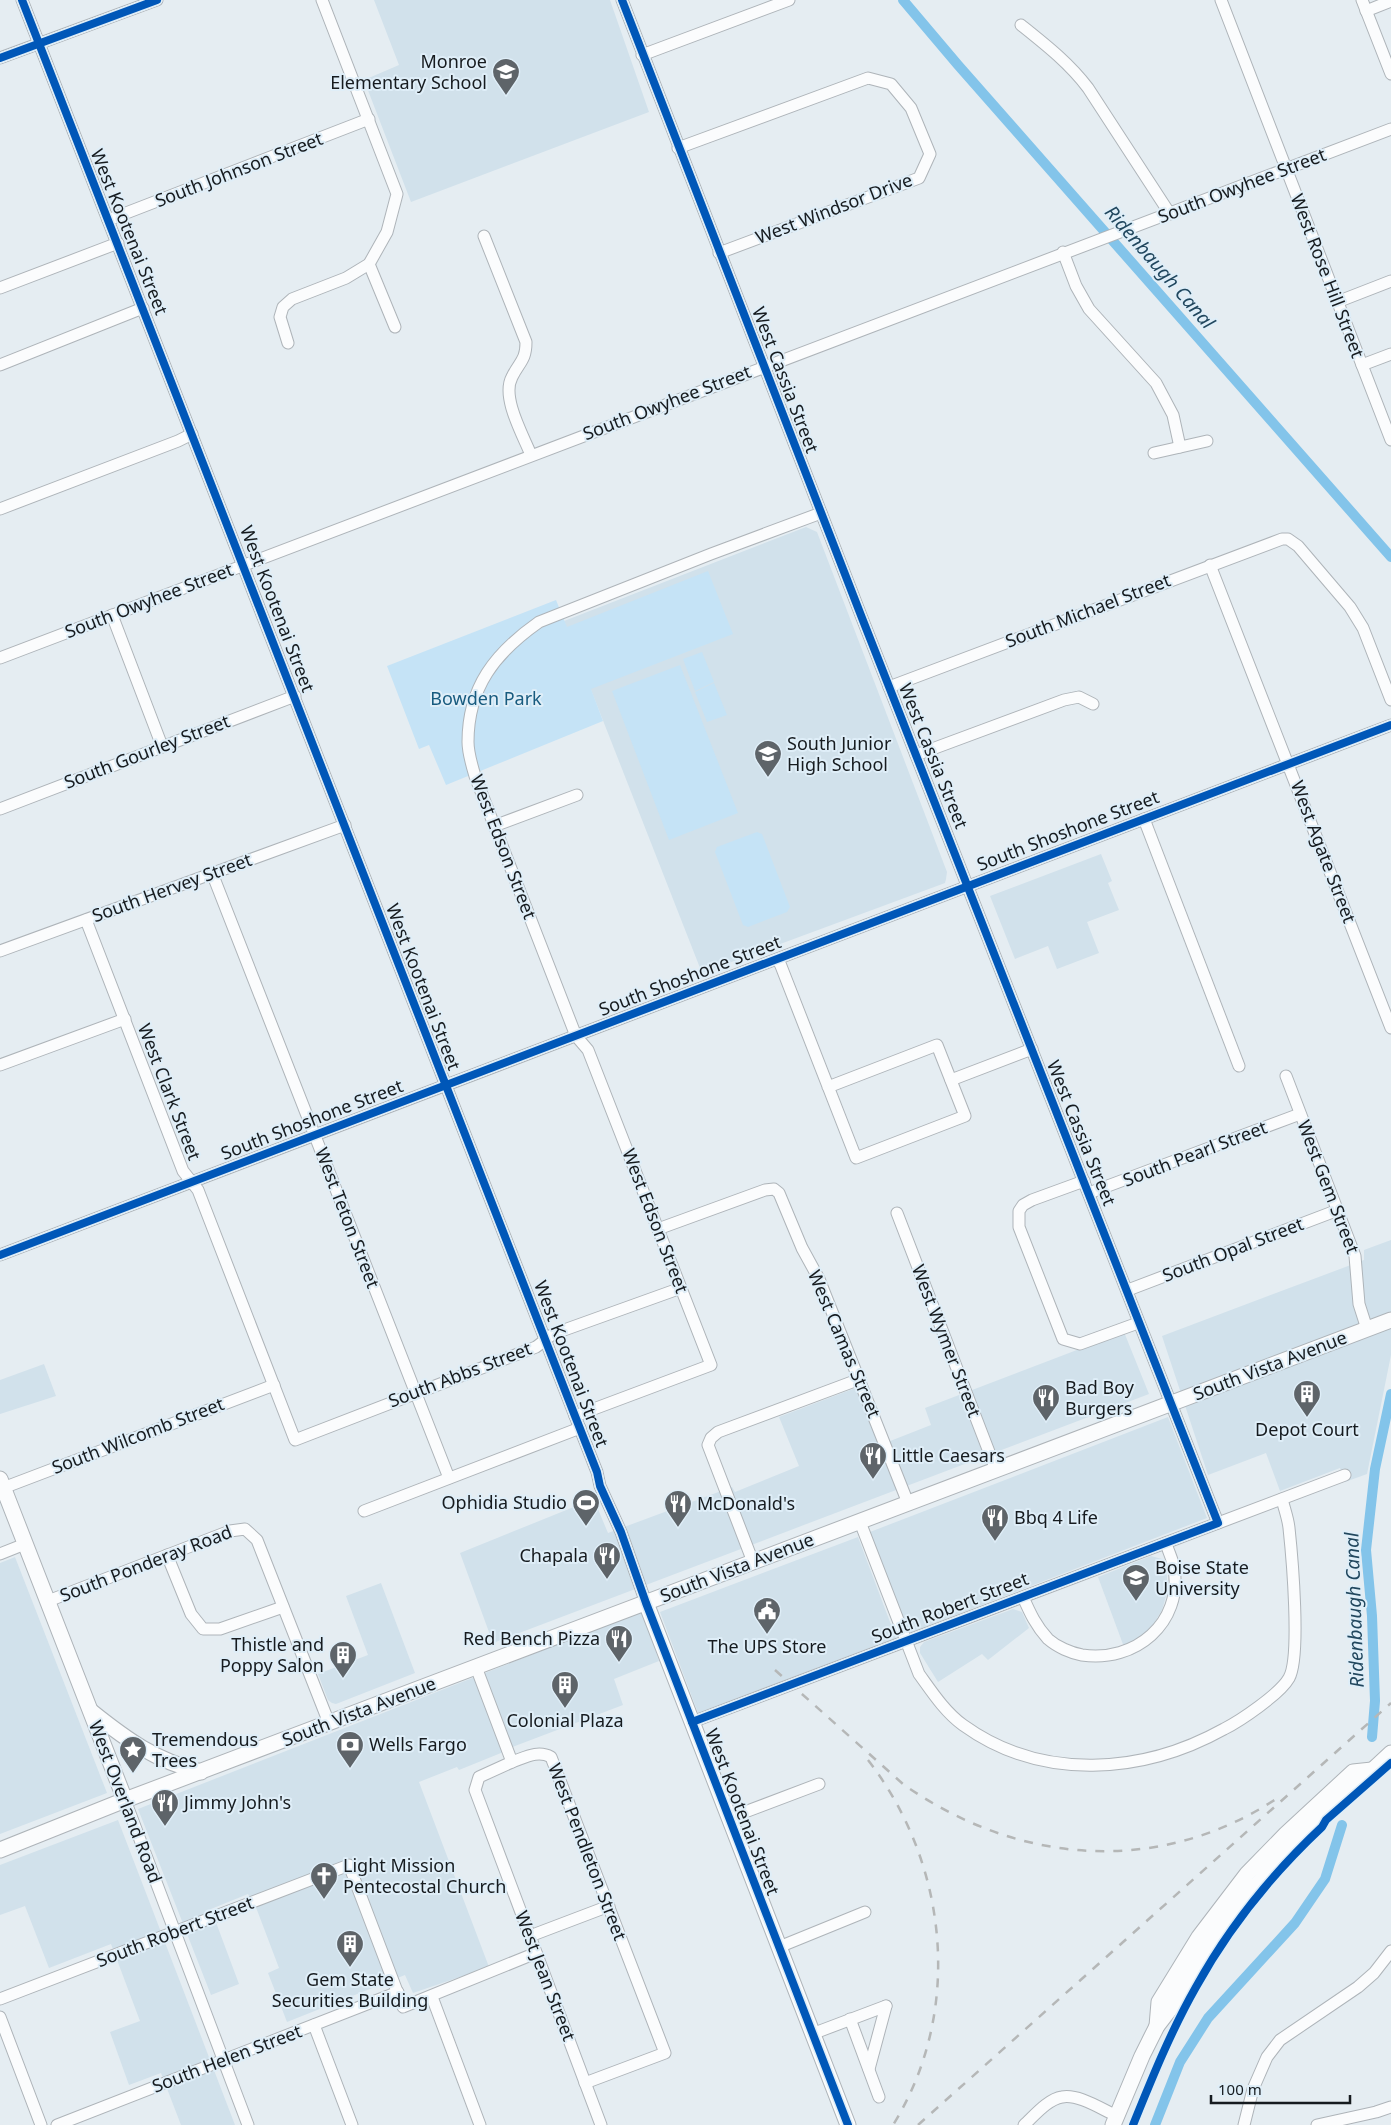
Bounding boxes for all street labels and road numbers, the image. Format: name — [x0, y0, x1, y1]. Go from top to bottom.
street label: South Johnson Street — [151, 126, 326, 212]
street label: South Owyhee Street — [1154, 142, 1329, 228]
street label: West Kootenai Street — [86, 145, 174, 318]
street label: West Windsor Drive — [752, 167, 915, 249]
street label: West Rose Hill Street — [1286, 190, 1371, 362]
street label: West Cassia Street — [747, 303, 825, 457]
street label: South Owyhee Street — [579, 359, 754, 445]
street label: West Kootenai Street — [235, 522, 321, 696]
street label: South Owyhee Street — [61, 557, 236, 643]
street label: South Michael Street — [1002, 567, 1174, 653]
street label: West Cassia Street — [894, 679, 974, 832]
street label: South Gourley Street — [61, 708, 233, 794]
street label: West Edson Street — [465, 771, 543, 923]
street label: West Agate Street — [1286, 777, 1362, 927]
street label: South Shoshone Street — [973, 784, 1162, 876]
street label: South Hervey Street — [89, 847, 255, 927]
street label: West Kootenai Street — [381, 900, 467, 1074]
street label: South Shoshone Street — [595, 929, 784, 1021]
street label: West Clark Street — [133, 1020, 207, 1164]
street label: West Cassia Street — [1042, 1056, 1122, 1209]
street label: South Shoshone Street — [217, 1073, 406, 1165]
street label: South Pearl Street — [1119, 1114, 1271, 1192]
street label: West Gem Street — [1292, 1116, 1366, 1257]
street label: West Teton Street — [310, 1144, 386, 1292]
street label: West Edson Street — [617, 1145, 695, 1297]
street label: South Opal Street — [1159, 1211, 1307, 1287]
street label: West Wymer Street — [907, 1261, 987, 1421]
street label: West Camas Street — [803, 1266, 887, 1422]
street label: West Kootenai Street — [529, 1277, 615, 1451]
street label: South Vista Avenue — [1189, 1325, 1350, 1405]
street label: South Abbs Street — [385, 1336, 535, 1412]
street label: South Wilcomb Street — [48, 1391, 228, 1479]
street label: South Ponderay Road — [56, 1519, 235, 1607]
street label: South Vista Avenue — [656, 1527, 817, 1607]
street label: South Robert Street — [868, 1566, 1032, 1648]
street label: South Vista Avenue — [278, 1671, 439, 1751]
street label: West Overland Road — [84, 1717, 168, 1886]
street label: West Kootenai Street — [700, 1725, 786, 1899]
street label: West Pendleton Street — [543, 1760, 633, 1944]
street label: South Robert Street — [93, 1890, 257, 1972]
street label: West Jean Street — [510, 1907, 582, 2045]
street label: South Helen Street — [148, 2018, 305, 2098]

